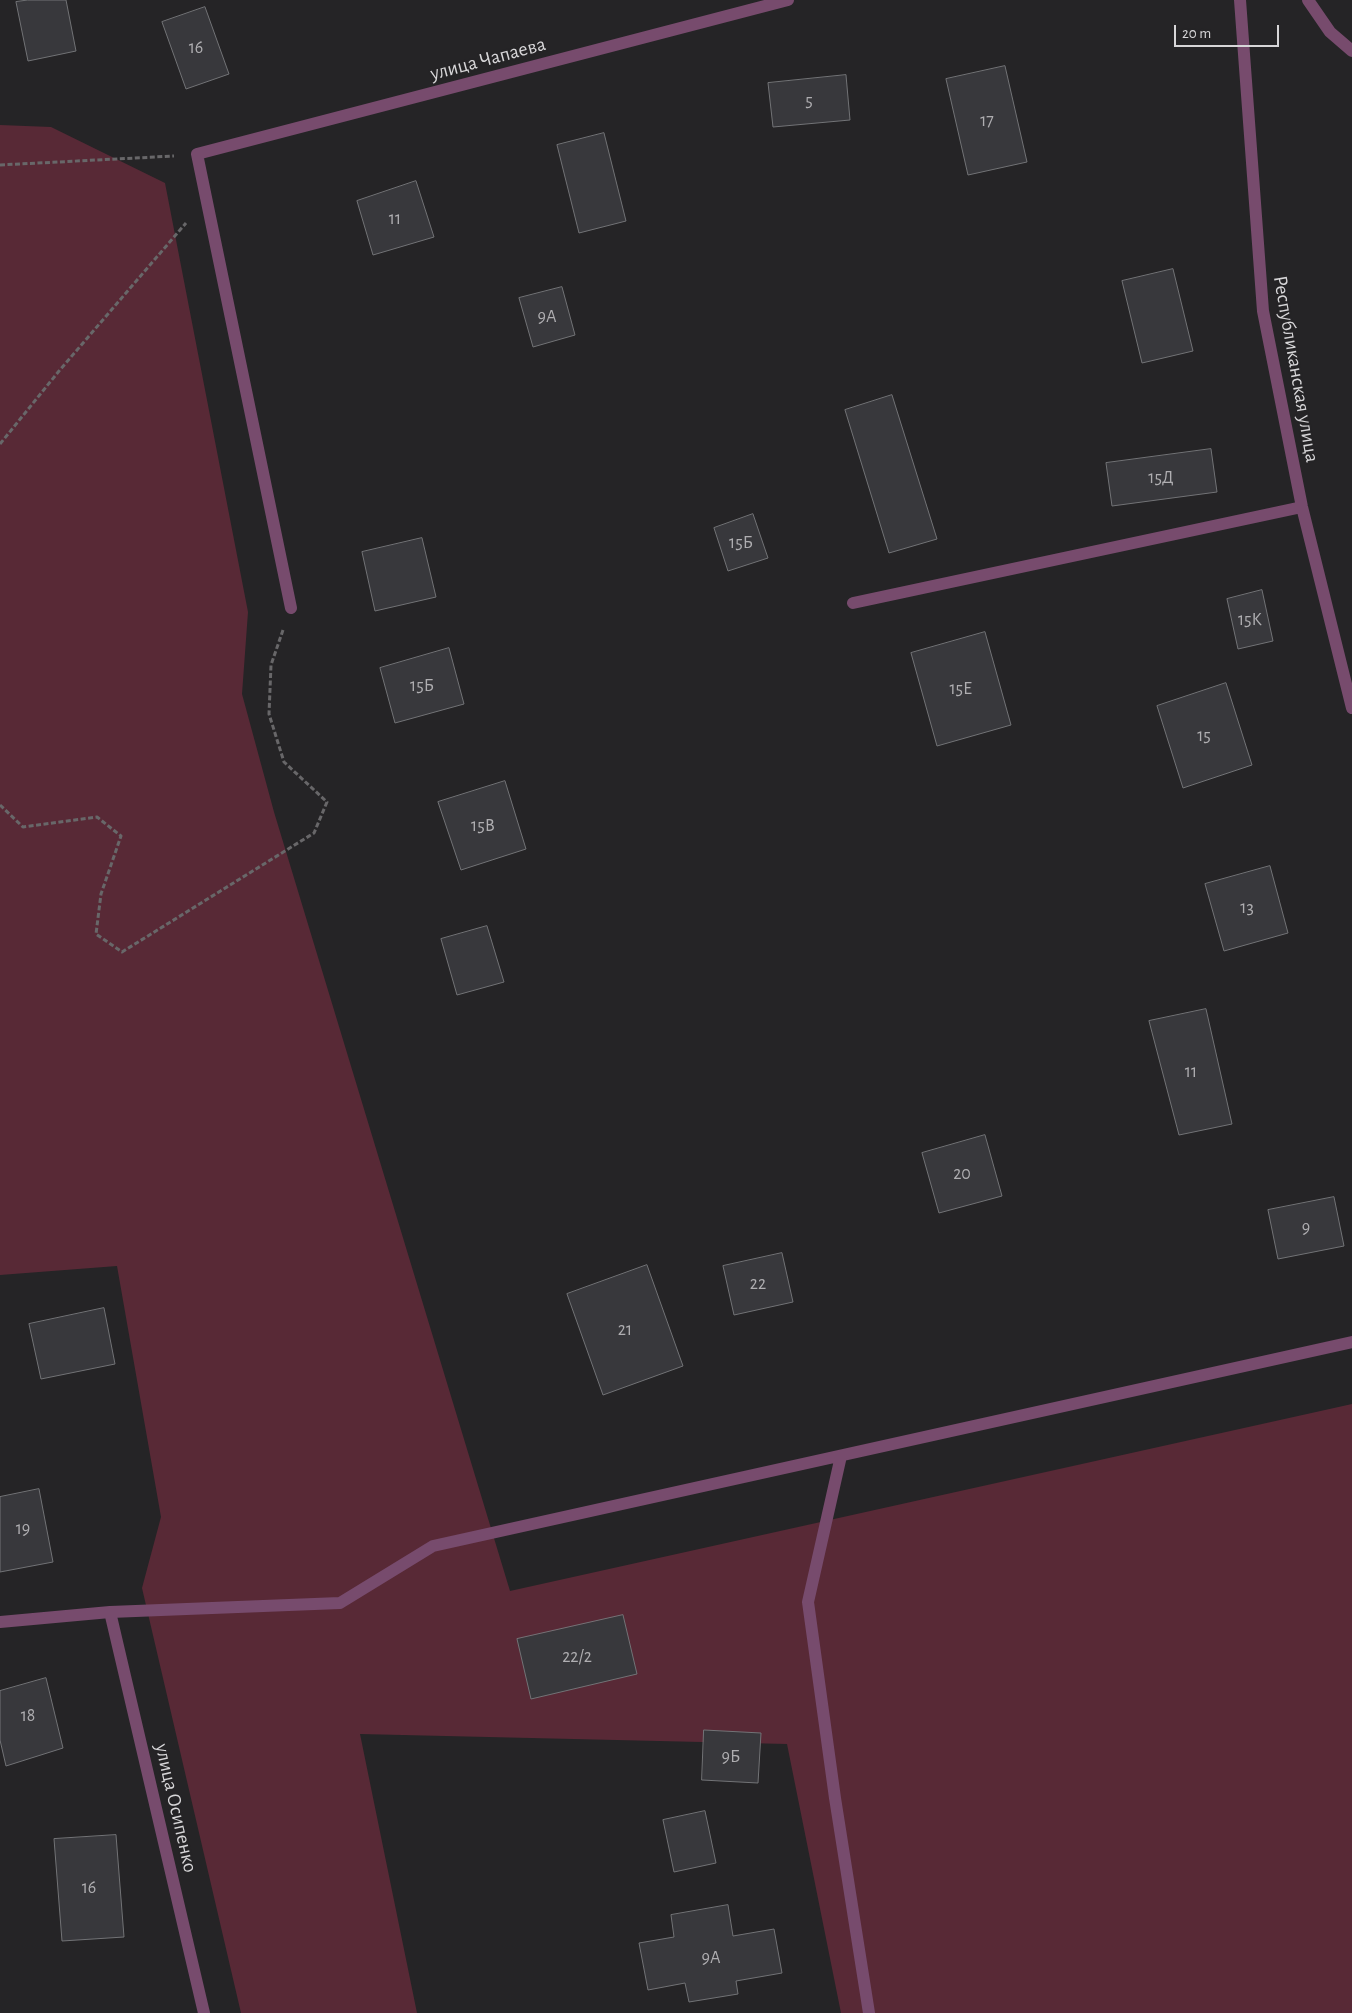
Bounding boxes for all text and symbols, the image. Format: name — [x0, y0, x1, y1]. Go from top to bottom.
scale bar — [1177, 15, 1282, 47]
text: 20 m — [1182, 26, 1211, 41]
street label: улица Чапаева — [428, 32, 548, 86]
house number: 16 — [189, 37, 203, 59]
house number: 5 — [805, 90, 813, 112]
house number: 17 — [980, 110, 994, 132]
house number: 11 — [389, 208, 401, 230]
street label: Республиканская улица — [1268, 274, 1324, 464]
house number: 9А — [537, 306, 557, 328]
house number: 15Д — [1148, 467, 1174, 489]
house number: 15Б — [729, 532, 753, 554]
house number: 15К — [1238, 609, 1262, 631]
house number: 15Б — [410, 675, 434, 697]
house number: 15Е — [949, 678, 973, 700]
house number: 15 — [1197, 725, 1211, 747]
house number: 15В — [471, 815, 495, 837]
house number: 13 — [1240, 897, 1254, 919]
house number: 11 — [1185, 1061, 1197, 1083]
house number: 20 — [953, 1163, 971, 1185]
house number: 9 — [1302, 1217, 1310, 1239]
house number: 22 — [750, 1273, 766, 1295]
house number: 21 — [618, 1319, 632, 1341]
house number: 19 — [16, 1518, 30, 1540]
house number: 22/2 — [562, 1646, 592, 1668]
house number: 18 — [21, 1705, 35, 1727]
street label: улица Осипенко — [150, 1741, 202, 1875]
house number: 9Б — [722, 1746, 740, 1768]
house number: 16 — [82, 1877, 96, 1899]
house number: 9А — [701, 1947, 721, 1969]

